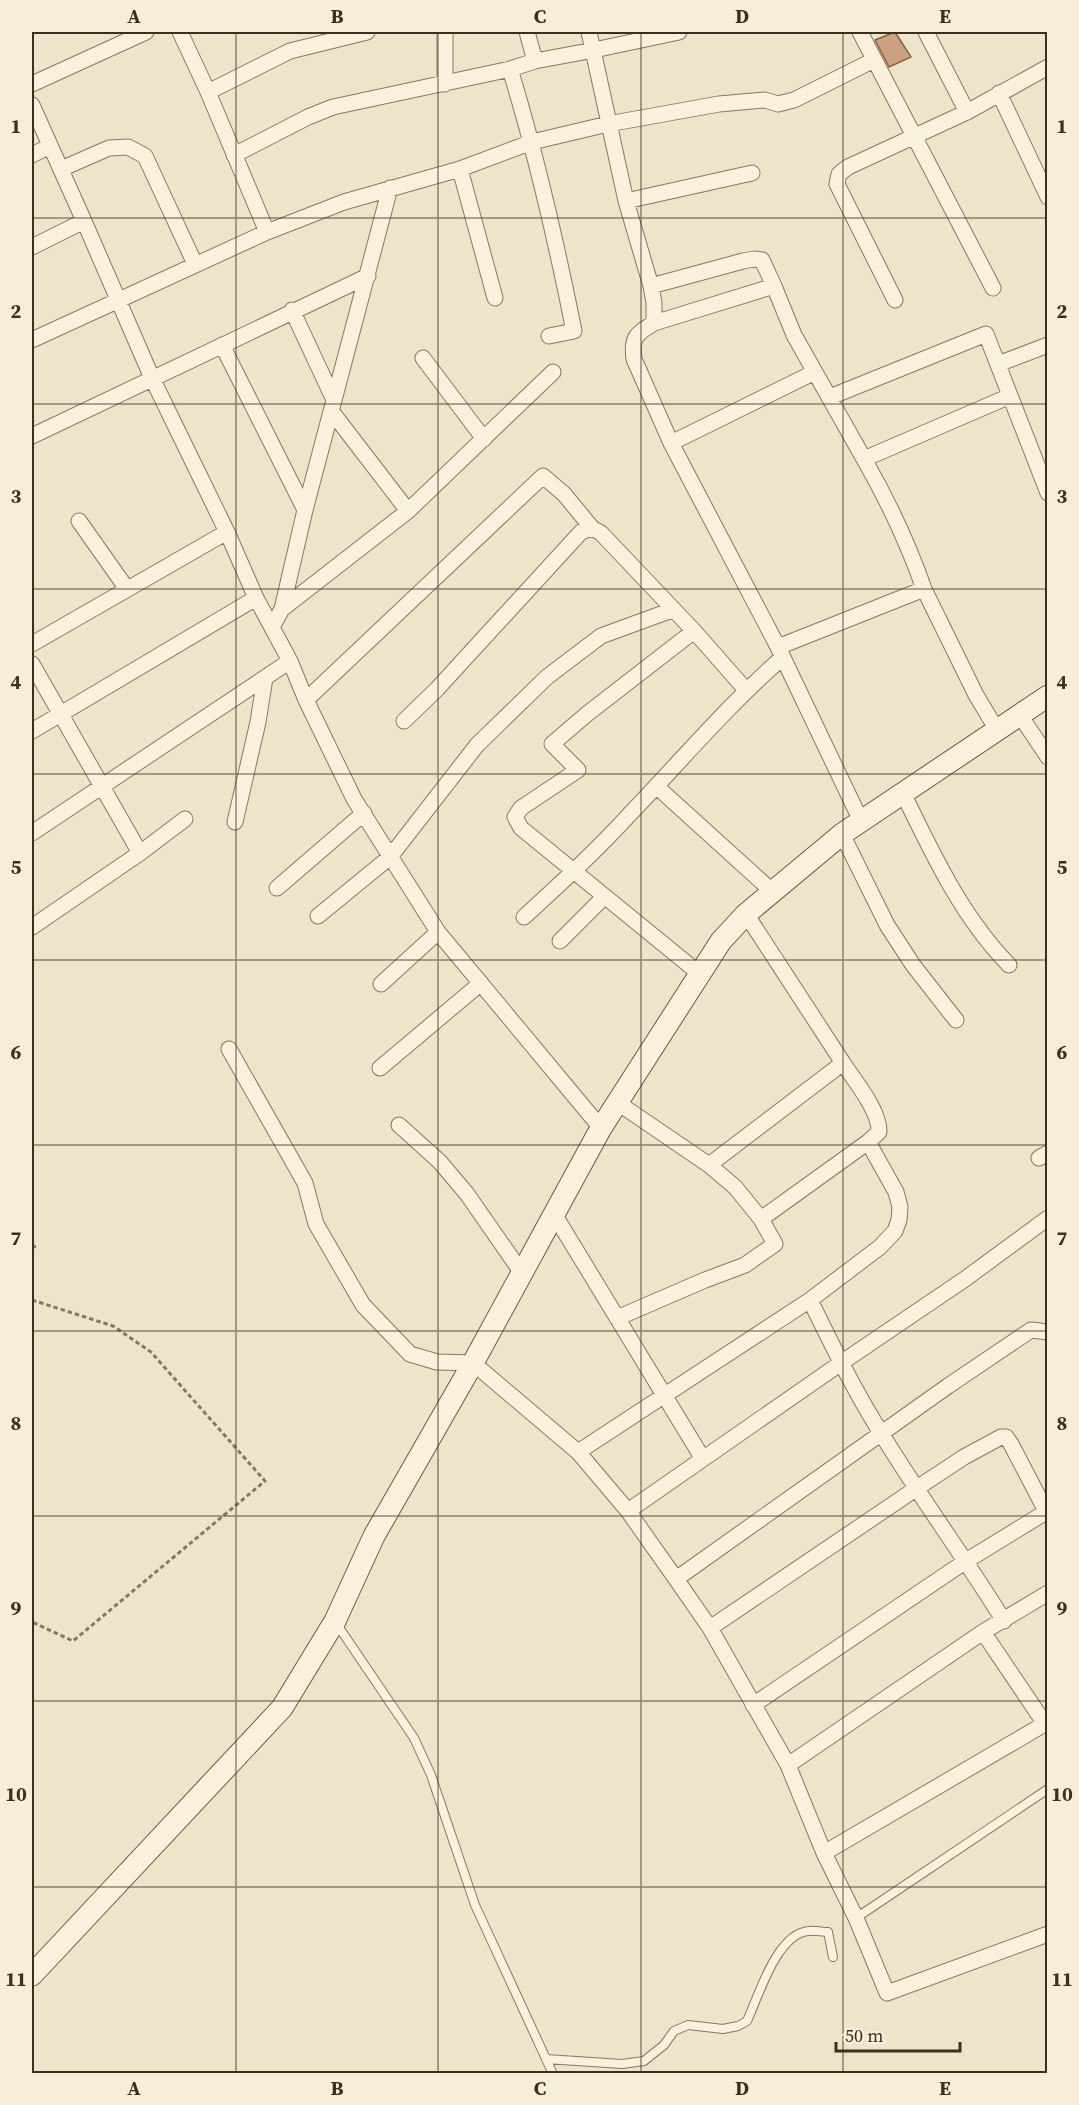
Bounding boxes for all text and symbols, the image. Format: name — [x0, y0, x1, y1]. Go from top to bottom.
text: A — [127, 2, 141, 30]
text: B — [330, 2, 344, 30]
text: C — [534, 2, 546, 30]
text: D — [735, 2, 749, 30]
text: E — [939, 2, 951, 30]
text: 1 — [11, 112, 21, 140]
text: 1 — [1057, 112, 1067, 140]
text: 2 — [11, 297, 22, 325]
text: 2 — [1057, 297, 1068, 325]
text: 3 — [11, 482, 22, 510]
text: 3 — [1057, 482, 1068, 510]
text: 4 — [11, 668, 22, 696]
text: 4 — [1057, 668, 1068, 696]
text: 5 — [11, 853, 22, 881]
text: 5 — [1057, 853, 1068, 881]
text: 6 — [11, 1038, 22, 1066]
text: 6 — [1057, 1038, 1068, 1066]
text: 7 — [11, 1224, 22, 1252]
text: 7 — [1057, 1224, 1068, 1252]
text: 8 — [11, 1409, 21, 1437]
text: 8 — [1057, 1409, 1067, 1437]
text: 9 — [11, 1594, 22, 1622]
text: 9 — [1057, 1594, 1068, 1622]
text: 10 — [5, 1780, 27, 1808]
text: 10 — [1051, 1780, 1073, 1808]
text: 11 — [5, 1965, 27, 1993]
text: 11 — [1051, 1965, 1073, 1993]
scale bar — [836, 2015, 960, 2053]
text: 50 m — [845, 2023, 883, 2048]
text: A — [127, 2074, 141, 2102]
text: B — [330, 2074, 344, 2102]
text: C — [534, 2074, 546, 2102]
text: D — [735, 2074, 749, 2102]
text: E — [939, 2074, 951, 2102]

